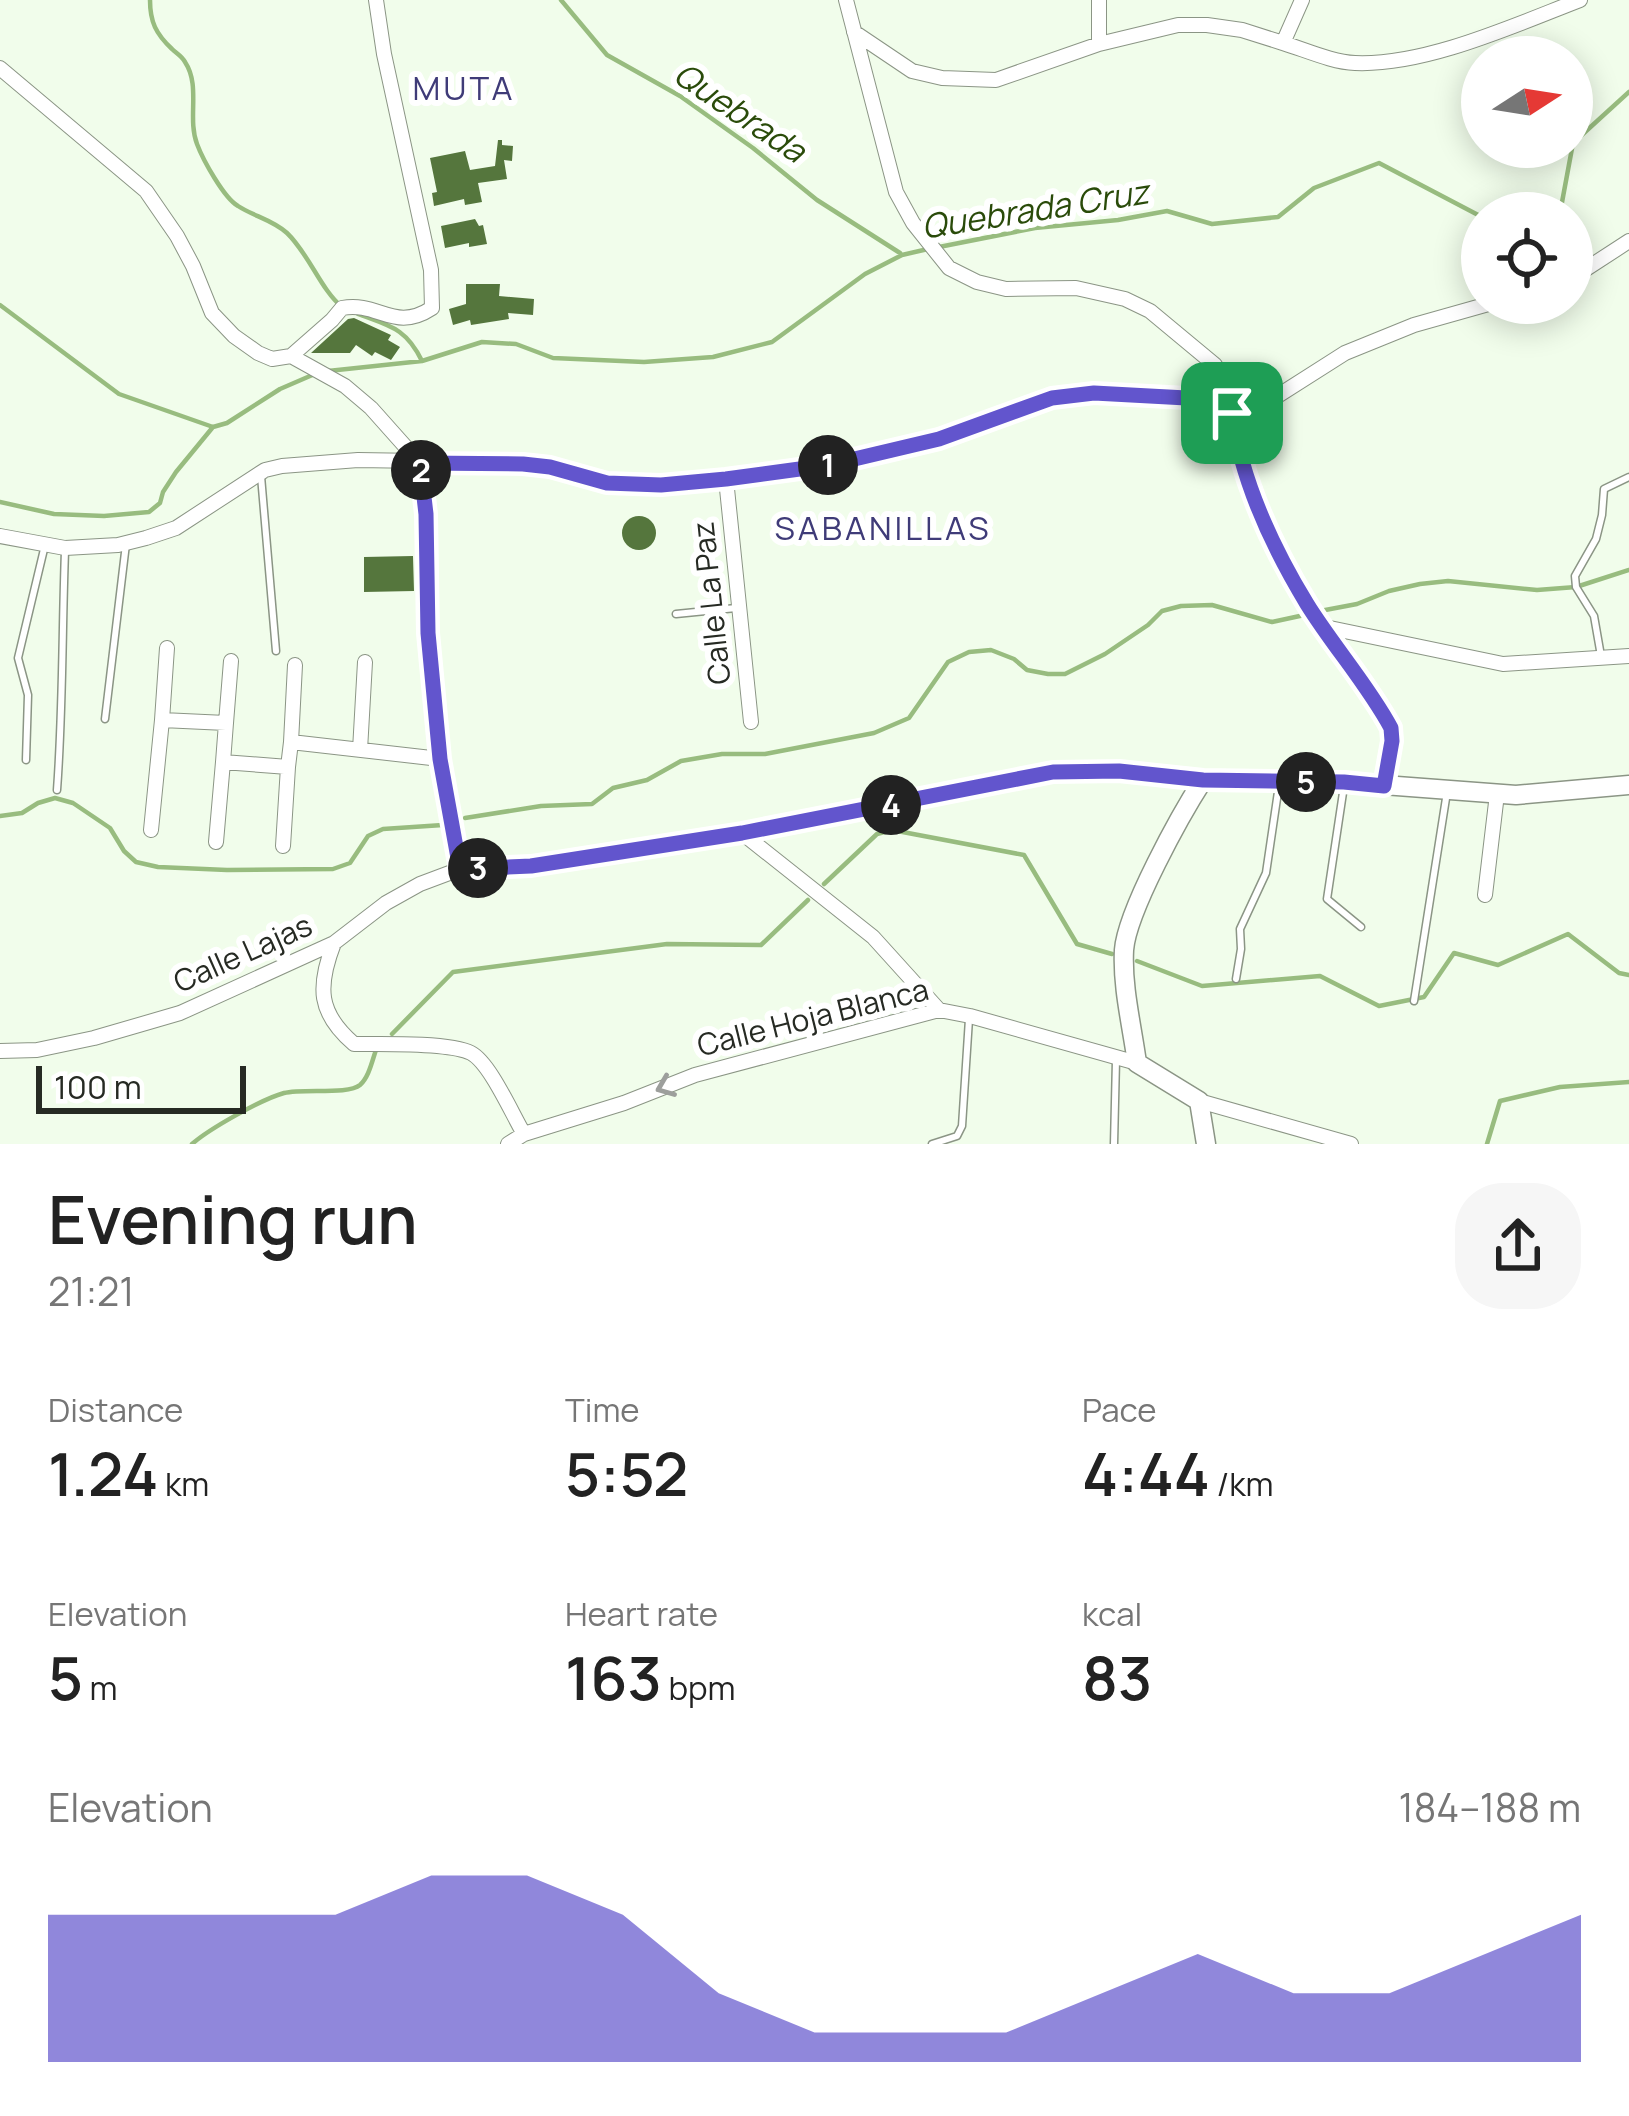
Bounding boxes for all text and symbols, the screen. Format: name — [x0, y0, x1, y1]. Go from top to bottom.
north arrow — [1461, 36, 1593, 168]
map controls — [1461, 36, 1593, 324]
water label: Quebrada — [666, 51, 816, 173]
district label: MUTA — [413, 65, 515, 110]
water label: Quebrada Cruz — [918, 168, 1155, 249]
button: locate — [1461, 192, 1593, 324]
pin — [1181, 362, 1283, 464]
icon: arrive — [1199, 380, 1265, 446]
pin: 1 — [798, 435, 858, 495]
pin: 2 — [391, 440, 451, 500]
text: 1 — [821, 442, 835, 487]
text: 2 — [411, 447, 431, 492]
district label: SABANILLAS — [775, 505, 991, 550]
street label: Calle La Paz — [682, 520, 739, 687]
pin: 5 — [1276, 752, 1336, 812]
text: 5 — [1296, 759, 1316, 804]
pin: 4 — [861, 775, 921, 835]
text: 4 — [881, 782, 901, 827]
pin: 3 — [448, 838, 508, 898]
text: 3 — [468, 845, 488, 890]
street label: Calle Lajas — [167, 904, 318, 1001]
street label: Calle Hoja Blanca — [693, 968, 933, 1065]
scale bar — [36, 1060, 246, 1113]
text: 100 m — [54, 1064, 142, 1109]
one-way arrow — [655, 1073, 676, 1097]
text: Evening run — [48, 1174, 418, 1264]
button: share — [1455, 1183, 1581, 1309]
text: 21:21 — [48, 1264, 135, 1318]
text: Distance — [48, 1387, 183, 1432]
text: Time — [565, 1387, 640, 1432]
text: Pace — [1082, 1387, 1157, 1432]
text: 1.24 — [48, 1432, 158, 1514]
text: 5:52 — [565, 1432, 688, 1514]
text: 4:44 — [1082, 1432, 1210, 1514]
text: km — [158, 1461, 209, 1506]
text: /km — [1210, 1461, 1274, 1506]
text: Elevation — [48, 1591, 187, 1636]
text: Heart rate — [565, 1591, 718, 1636]
text: kcal — [1082, 1591, 1142, 1636]
text: 5 — [48, 1636, 83, 1718]
text: 163 — [565, 1636, 662, 1718]
text: 83 — [1082, 1636, 1152, 1718]
text: m — [83, 1665, 118, 1710]
text: bpm — [662, 1665, 736, 1710]
text: Elevation — [48, 1780, 213, 1834]
text: 184–188 m — [1399, 1780, 1581, 1834]

